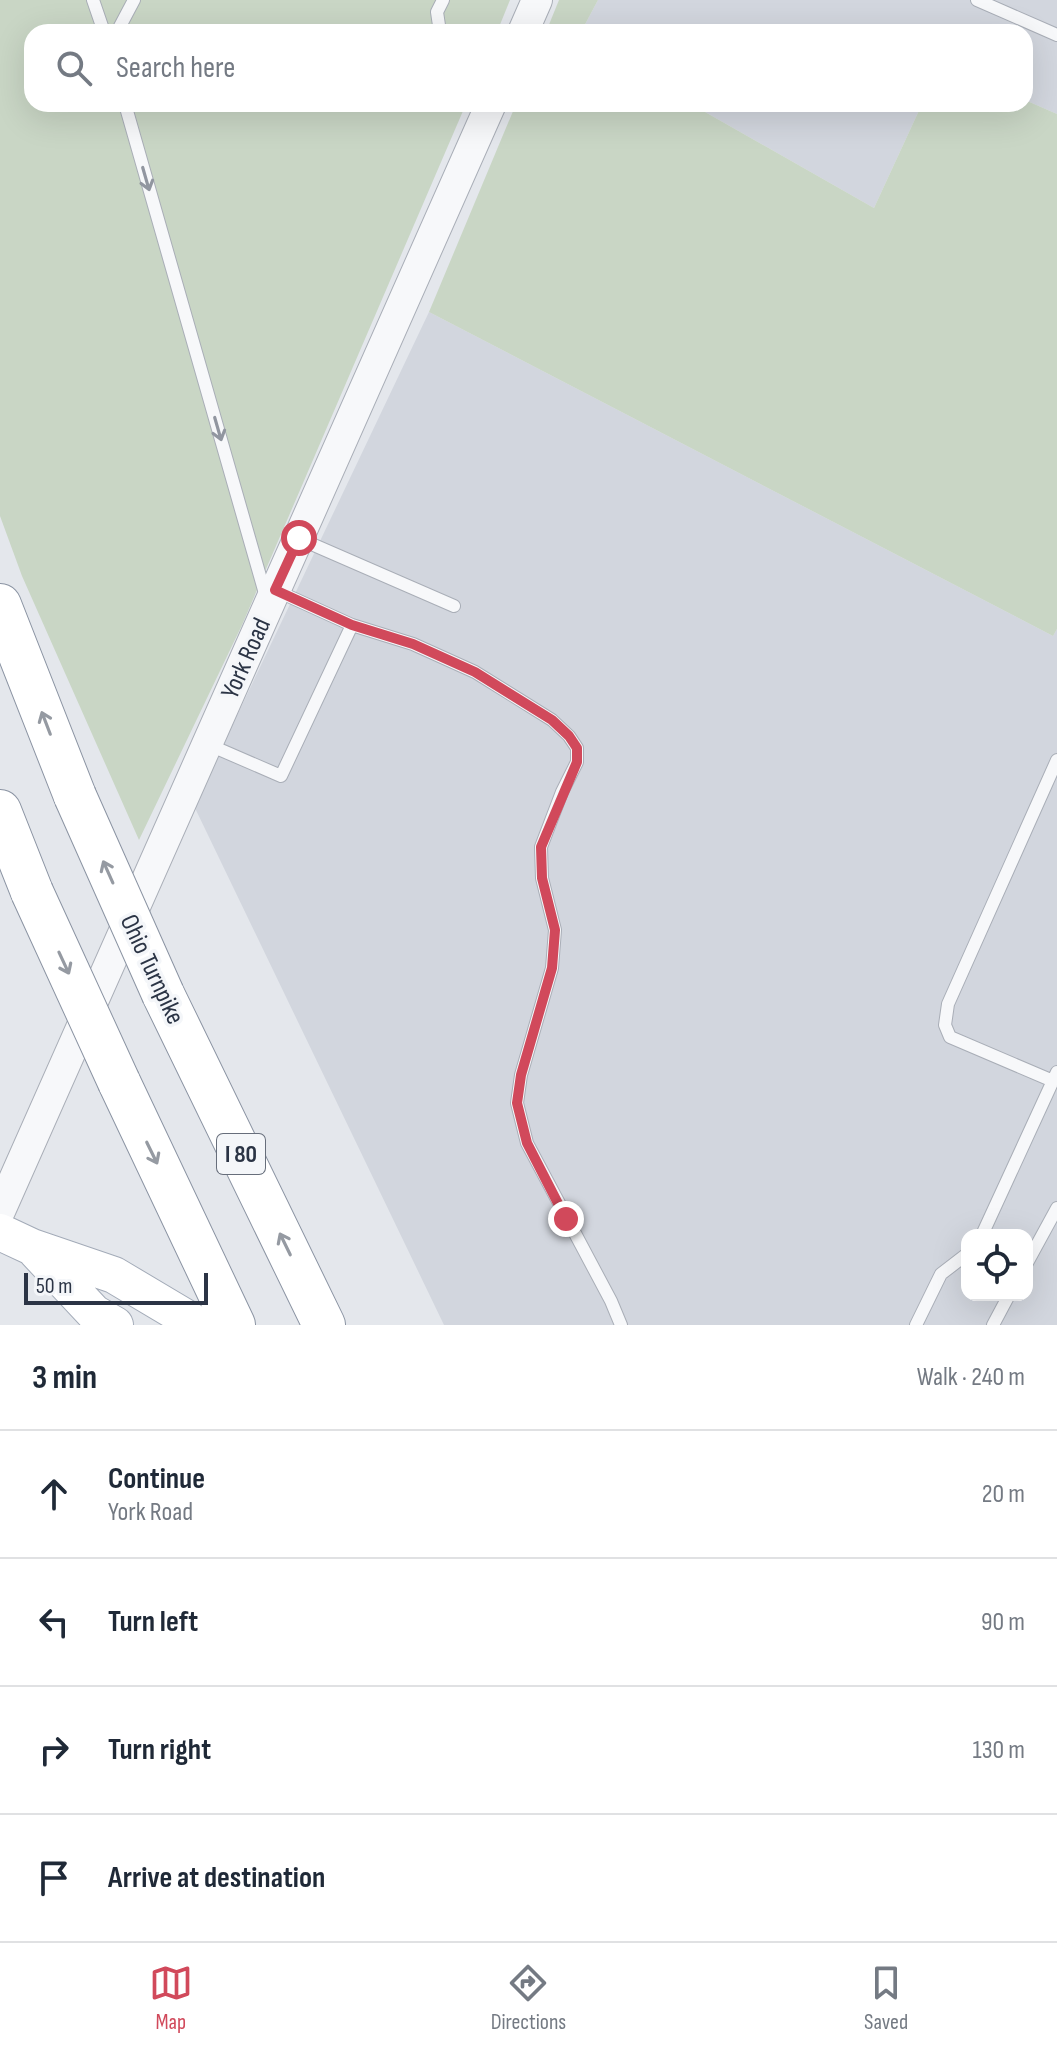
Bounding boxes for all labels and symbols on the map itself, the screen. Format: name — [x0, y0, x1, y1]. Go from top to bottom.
one-way arrow — [140, 166, 155, 191]
one-way arrow — [211, 416, 226, 442]
route start — [281, 520, 317, 556]
street label: York Road — [215, 613, 278, 704]
one-way arrow — [38, 712, 53, 736]
one-way arrow — [100, 860, 115, 884]
street label: Ohio Turnpike — [113, 910, 191, 1029]
one-way arrow — [57, 951, 72, 975]
road number: I 80 — [217, 1134, 265, 1174]
one-way arrow — [145, 1140, 160, 1164]
route end — [548, 1201, 584, 1237]
one-way arrow — [277, 1233, 292, 1257]
scale bar — [24, 1269, 208, 1305]

